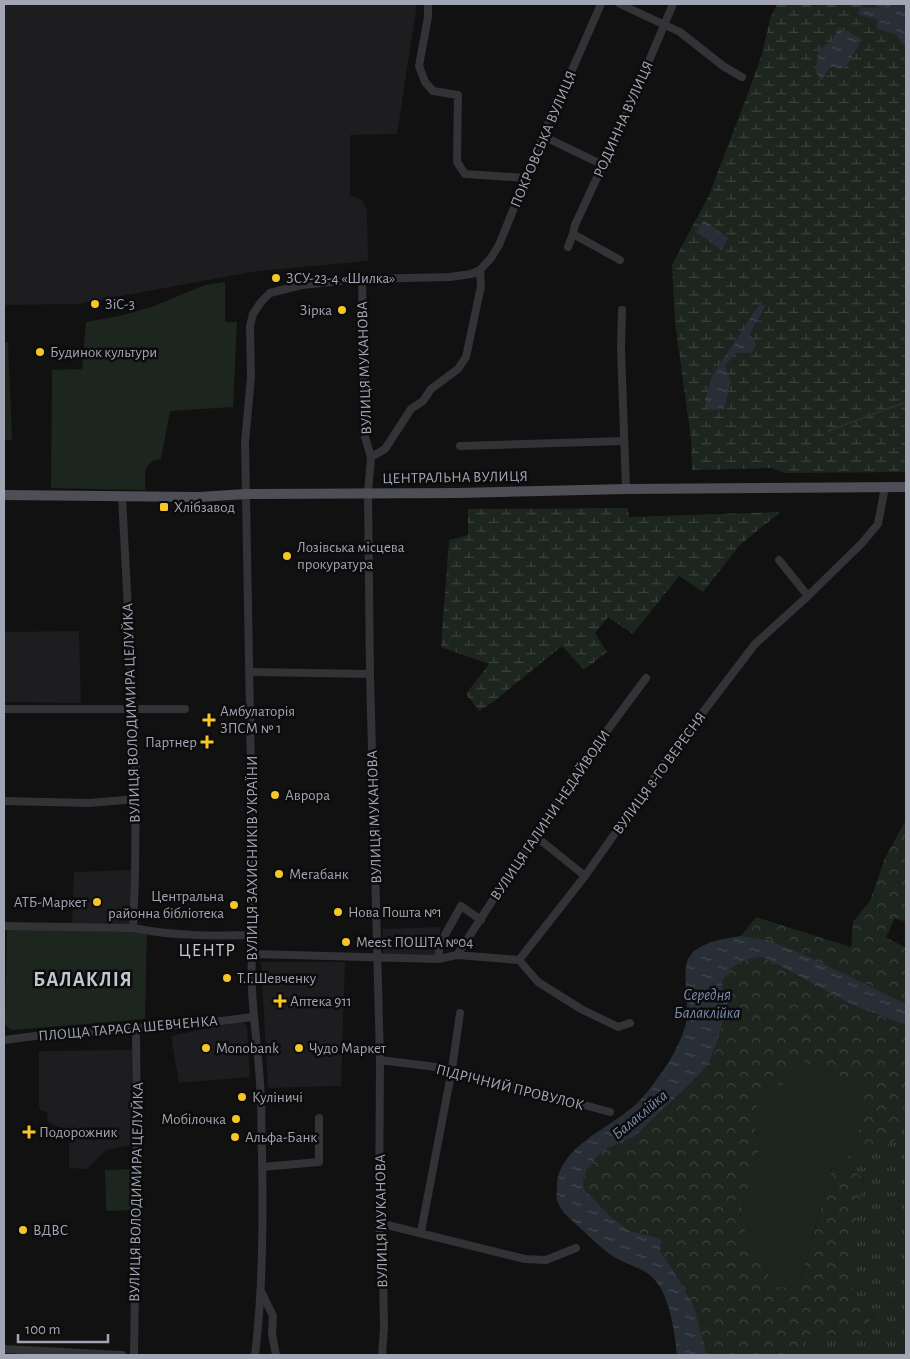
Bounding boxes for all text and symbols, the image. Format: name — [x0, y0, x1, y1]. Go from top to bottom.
street label: РОДИННА ВУЛИЦЯ — [591, 59, 656, 180]
street label: ПОКРОВСЬКА ВУЛИЦЯ — [508, 69, 579, 210]
place label: ЗСУ-23-4 «Шилка» — [286, 271, 395, 286]
marker: ЗСУ-23-4 «Шилка» — [270, 272, 282, 284]
place label: ЗіС-3 — [105, 297, 135, 312]
marker: ЗіС-3 — [89, 298, 101, 310]
street label: ВУЛИЦЯ МУКАНОВА — [355, 301, 374, 435]
place label: Зірка — [300, 303, 332, 318]
marker: Зірка — [336, 304, 348, 316]
place label: Будинок культури — [50, 345, 157, 360]
marker: Будинок культури — [34, 346, 46, 358]
street label: ЦЕНТРАЛЬНА ВУЛИЦЯ — [382, 469, 528, 486]
place label: Хлібзавод — [174, 500, 235, 515]
marker: Хлібзавод — [158, 501, 170, 513]
place label: Лозівська місцева прокуратура — [297, 540, 405, 572]
marker: Лозівська місцева прокуратура — [281, 550, 293, 562]
street label: ВУЛИЦЯ ВОЛОДИМИРА ЦЕЛУЙКА — [120, 603, 143, 823]
place label: Амбулаторія ЗПСМ № 1 — [220, 704, 295, 736]
street label: ВУЛИЦЯ 8-ГО ВЕРЕСНЯ — [610, 709, 709, 837]
marker: Амбулаторія ЗПСМ № 1 — [202, 713, 216, 727]
street label: ВУЛИЦЯ ГАЛИНИ НЕДАЙВОДИ — [488, 728, 613, 903]
place label: Партнер — [145, 735, 197, 750]
marker: Партнер — [201, 736, 213, 748]
street label: ВУЛИЦЯ МУКАНОВА — [365, 750, 384, 884]
street label: ВУЛИЦЯ ЗАХИСНИКІВ УКРАЇНИ — [244, 755, 260, 961]
place label: Аврора — [285, 788, 330, 803]
marker: Аврора — [269, 789, 281, 801]
place label: Мегабанк — [289, 867, 349, 882]
marker: Мегабанк — [273, 868, 285, 880]
place label: Центральна районна бібліотека — [108, 889, 224, 921]
place label: АТБ-Маркет — [14, 895, 88, 910]
marker: АТБ-Маркет — [91, 896, 103, 908]
marker: Центральна районна бібліотека — [228, 899, 240, 911]
place label: Нова Пошта №1 — [348, 905, 442, 920]
marker: Нова Пошта №1 — [332, 906, 344, 918]
place label: Meest ПОШТА №04 — [356, 935, 474, 950]
marker: Meest ПОШТА №04 — [340, 936, 352, 948]
district label: ЦЕНТР — [178, 942, 236, 960]
district label: БАЛАКЛІЯ — [33, 970, 133, 990]
place label: Т.Г.Шевченку — [237, 971, 317, 986]
marker: Т.Г.Шевченку — [221, 972, 233, 984]
water label: Середня Балаклійка — [674, 987, 740, 1021]
place label: Аптека 911 — [290, 994, 352, 1009]
marker: Аптека 911 — [274, 995, 286, 1007]
street label: ПЛОЩА ТАРАСА ШЕВЧЕНКА — [38, 1013, 219, 1044]
place label: Monobank — [216, 1041, 279, 1056]
place label: Чудо Маркет — [309, 1041, 387, 1056]
marker: Monobank — [200, 1042, 212, 1054]
marker: Чудо Маркет — [293, 1042, 305, 1054]
street label: ПІДРІЧНИЙ ПРОВУЛОК — [434, 1062, 586, 1113]
street label: ВУЛИЦЯ ВОЛОДИМИРА ЦЕЛУЙКА — [127, 1082, 146, 1302]
water label: Балаклійка — [609, 1087, 670, 1142]
place label: Куліничі — [252, 1090, 303, 1105]
marker: Куліничі — [236, 1091, 248, 1103]
place label: Мобілочка — [161, 1112, 226, 1127]
marker: Мобілочка — [230, 1113, 242, 1125]
place label: Подорожник — [39, 1125, 118, 1140]
marker: Подорожник — [23, 1126, 35, 1138]
place label: Альфа-Банк — [245, 1130, 317, 1145]
marker: Альфа-Банк — [229, 1131, 241, 1143]
street label: ВУЛИЦЯ МУКАНОВА — [373, 1154, 390, 1288]
place label: ВДВС — [33, 1223, 68, 1238]
marker: ВДВС — [17, 1224, 29, 1236]
scale bar — [18, 1312, 108, 1344]
text: 100 m — [25, 1322, 60, 1337]

